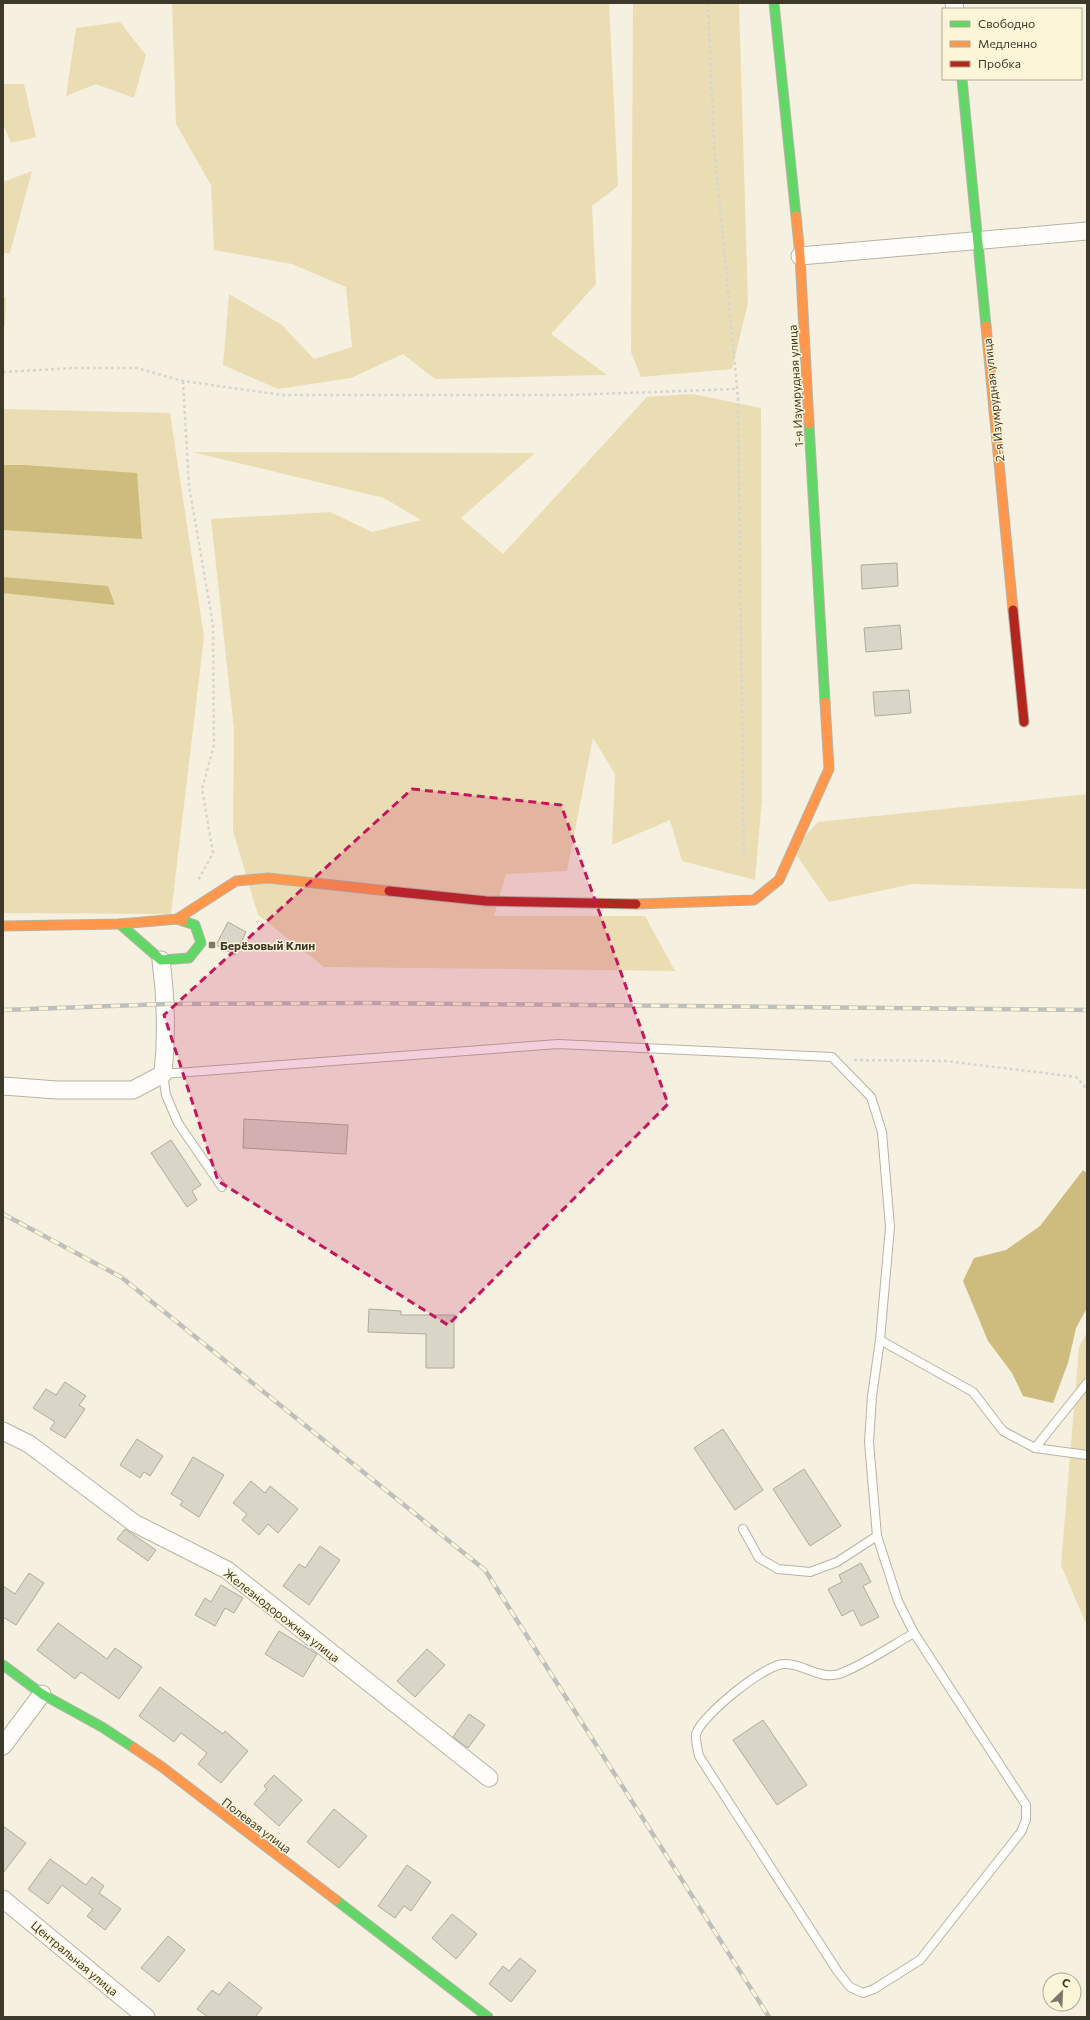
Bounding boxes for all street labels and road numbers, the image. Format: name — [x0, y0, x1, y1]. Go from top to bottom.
street label: 1-я Изумрудная улица — [785, 324, 805, 448]
street label: 2-я Изумрудная улица — [980, 338, 1006, 462]
street label: Железнодорожная улица — [221, 1565, 343, 1665]
street label: Полевая улица — [220, 1794, 294, 1856]
street label: Центральная улица — [29, 1918, 121, 1998]

